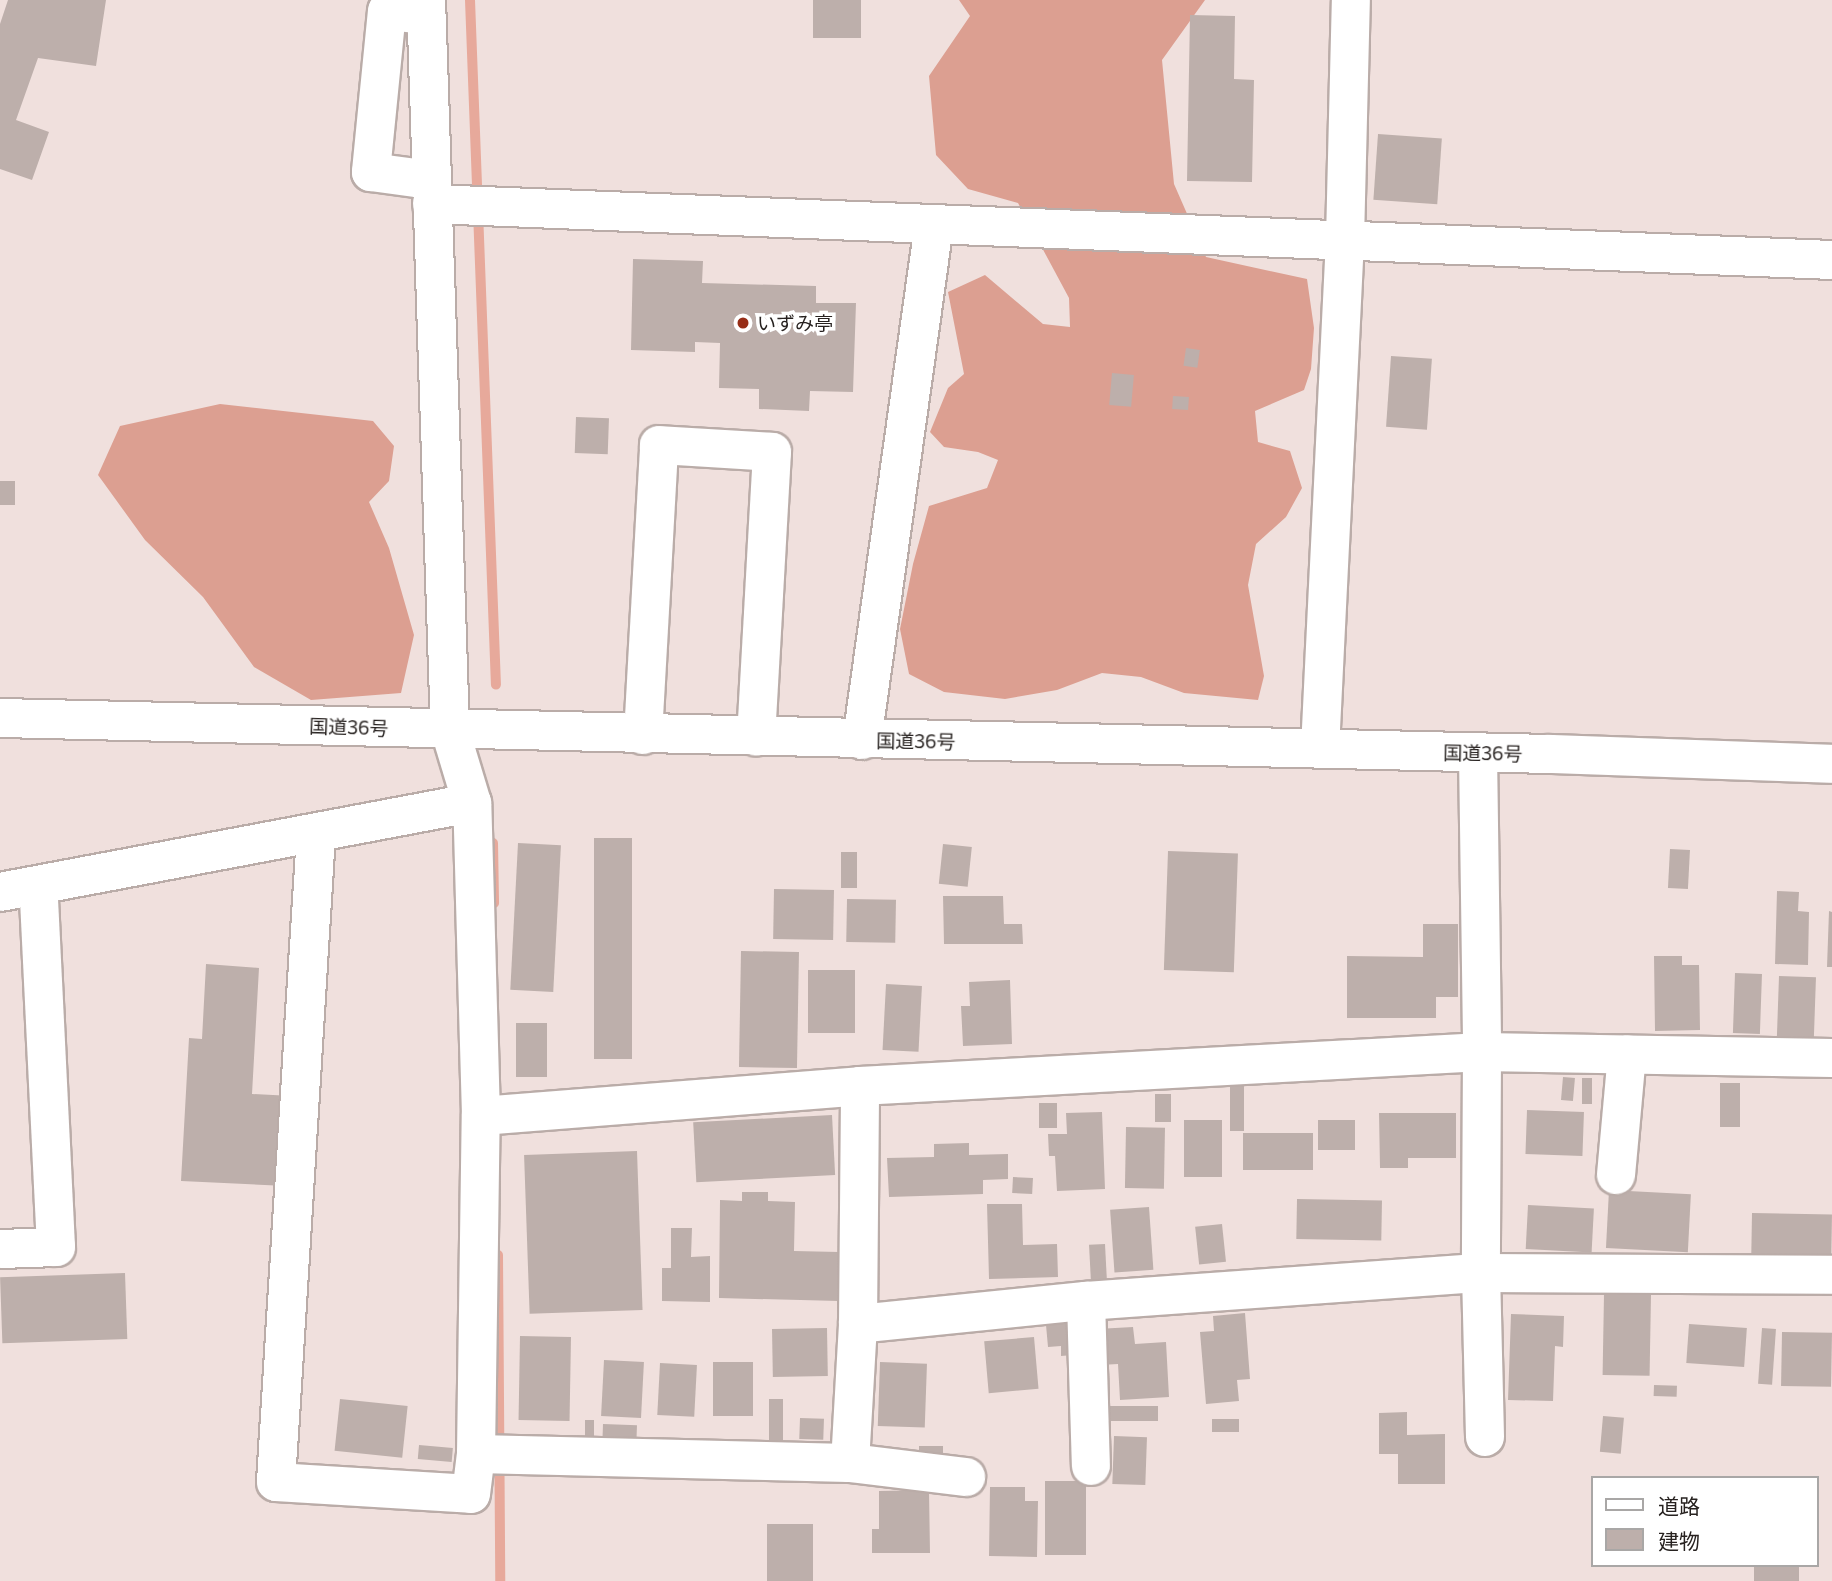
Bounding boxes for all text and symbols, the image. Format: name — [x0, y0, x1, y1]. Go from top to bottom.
place label: いずみ亭 — [757, 312, 833, 334]
marker: いずみ亭 — [735, 315, 751, 331]
street label: 国道36号 — [309, 714, 389, 740]
street label: 国道36号 — [876, 729, 956, 753]
street label: 国道36号 — [1443, 741, 1523, 765]
legend — [1590, 1476, 1818, 1567]
text: 道路 — [1658, 1493, 1700, 1518]
text: 建物 — [1658, 1528, 1700, 1553]

